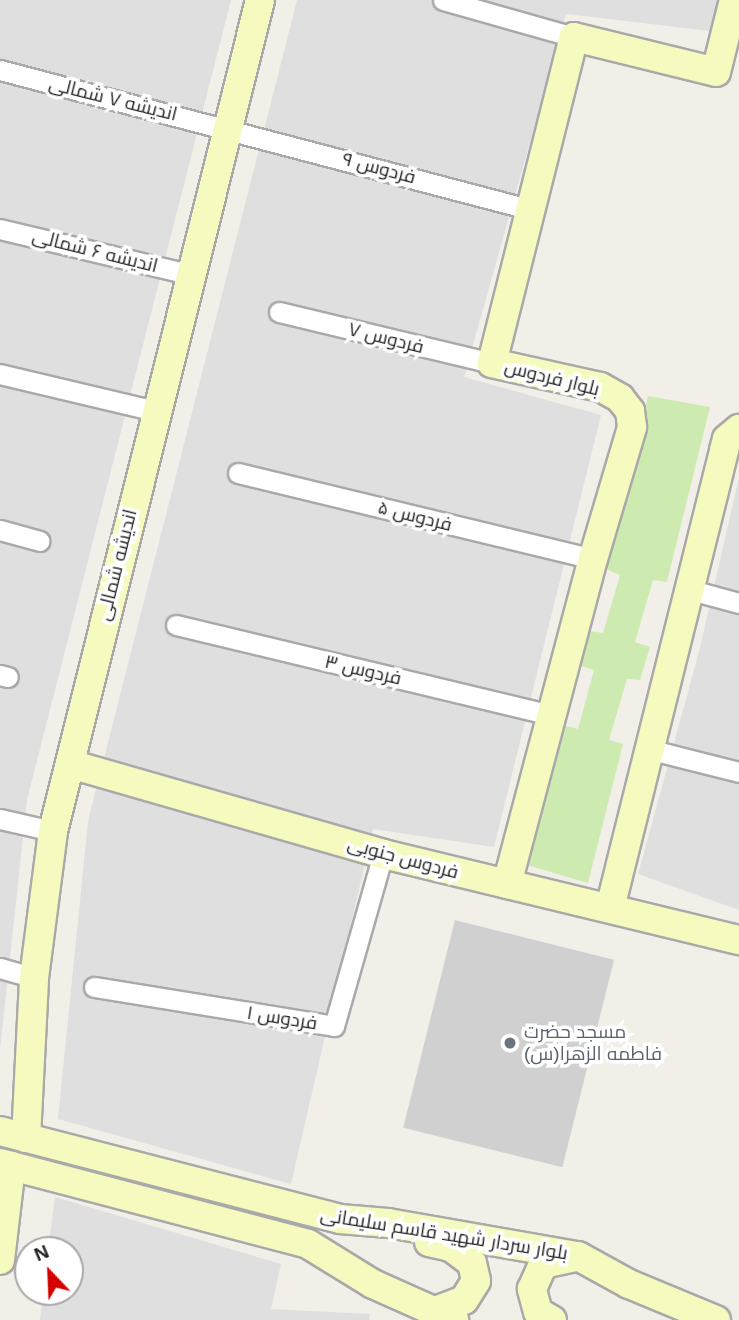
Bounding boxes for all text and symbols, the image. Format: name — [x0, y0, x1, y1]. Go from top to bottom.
street label: اندیشه ۷ شمالی — [47, 72, 179, 126]
street label: فردوس ۹ — [340, 147, 418, 189]
street label: اندیشه ۶ شمالی — [30, 224, 160, 278]
street label: فردوس ۷ — [346, 318, 426, 358]
street label: بلوار فردوس — [502, 355, 602, 401]
street label: فردوس ۵ — [376, 496, 454, 536]
street label: اندیشه شمالی — [92, 507, 142, 623]
street label: فردوس ۳ — [322, 650, 404, 690]
street label: فردوس جنوبی — [345, 832, 461, 884]
street label: فردوس ۱ — [245, 1001, 319, 1035]
place label: مسجد حضرت فاطمه الزهرا(س) — [524, 1021, 662, 1065]
marker: مسجد حضرت فاطمه الزهرا(س) — [502, 1035, 518, 1051]
street label: بلوار سردار شهید قاسم سلیمانی — [319, 1203, 569, 1265]
north arrow — [14, 1236, 84, 1306]
text: N — [31, 1241, 52, 1265]

